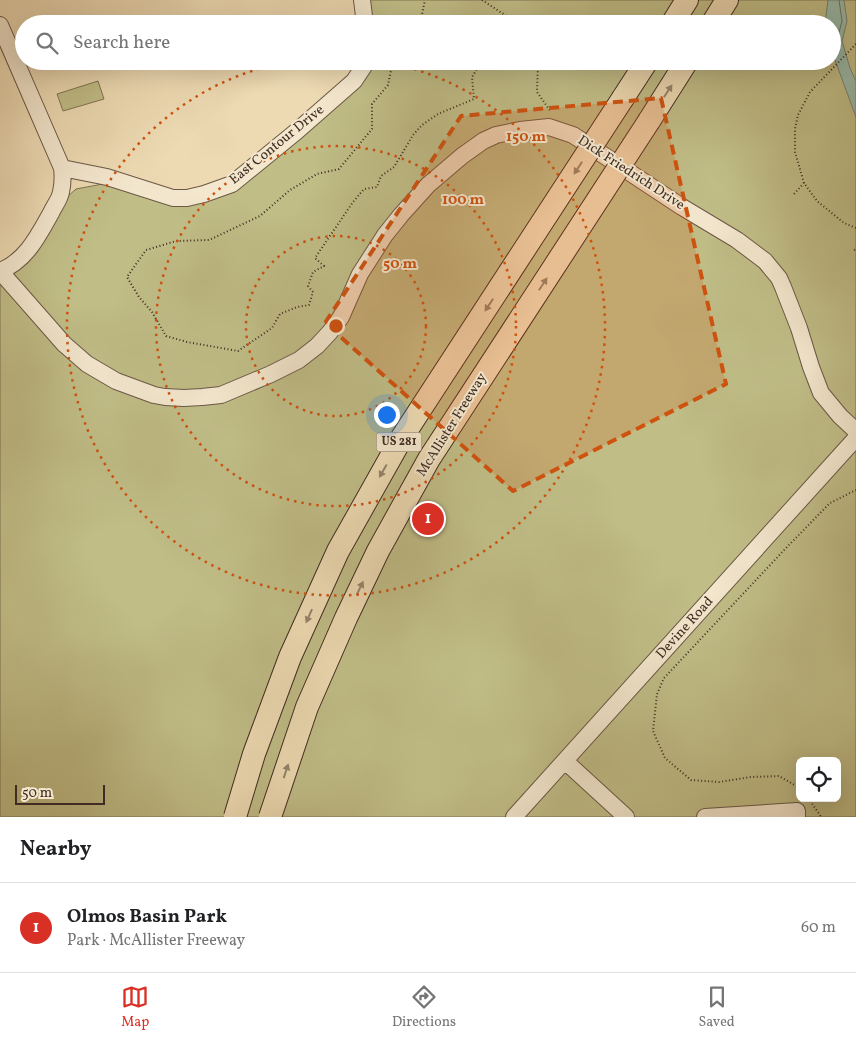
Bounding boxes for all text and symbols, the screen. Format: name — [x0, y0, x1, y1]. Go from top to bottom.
search box — [15, 15, 841, 70]
icon: search — [33, 29, 61, 57]
text: Search here — [73, 30, 170, 56]
one-way arrow — [663, 84, 673, 98]
street label: East Contour Drive — [226, 101, 329, 189]
text: 150 m — [506, 127, 546, 148]
street label: Dick Friedrich Drive — [574, 131, 689, 215]
one-way arrow — [573, 162, 582, 175]
text: 100 m — [442, 190, 485, 211]
text: 50 m — [383, 254, 417, 275]
one-way arrow — [538, 277, 548, 291]
one-way arrow — [484, 298, 494, 311]
centre of rings — [327, 317, 345, 335]
street label: McAllister Freeway — [412, 369, 492, 480]
your location — [374, 402, 400, 428]
road number: US 281 — [376, 432, 422, 452]
one-way arrow — [379, 464, 387, 479]
pin: 1 — [412, 500, 444, 538]
one-way arrow — [357, 581, 365, 595]
street label: Devine Road — [652, 593, 718, 663]
one-way arrow — [304, 608, 313, 623]
map controls — [796, 757, 841, 802]
button: locate — [796, 757, 841, 802]
one-way arrow — [283, 763, 290, 778]
scale bar — [15, 782, 105, 805]
text: 50 m — [22, 784, 52, 803]
text: Nearby — [20, 835, 91, 864]
text: Olmos Basin Park — [67, 904, 227, 930]
text: 1 — [33, 917, 39, 939]
text: 60 m — [801, 917, 836, 939]
text: Park · McAllister Freeway — [67, 930, 245, 952]
tab: Map — [121, 983, 149, 1032]
tab: Directions — [392, 983, 456, 1032]
tab: Saved — [699, 983, 735, 1032]

